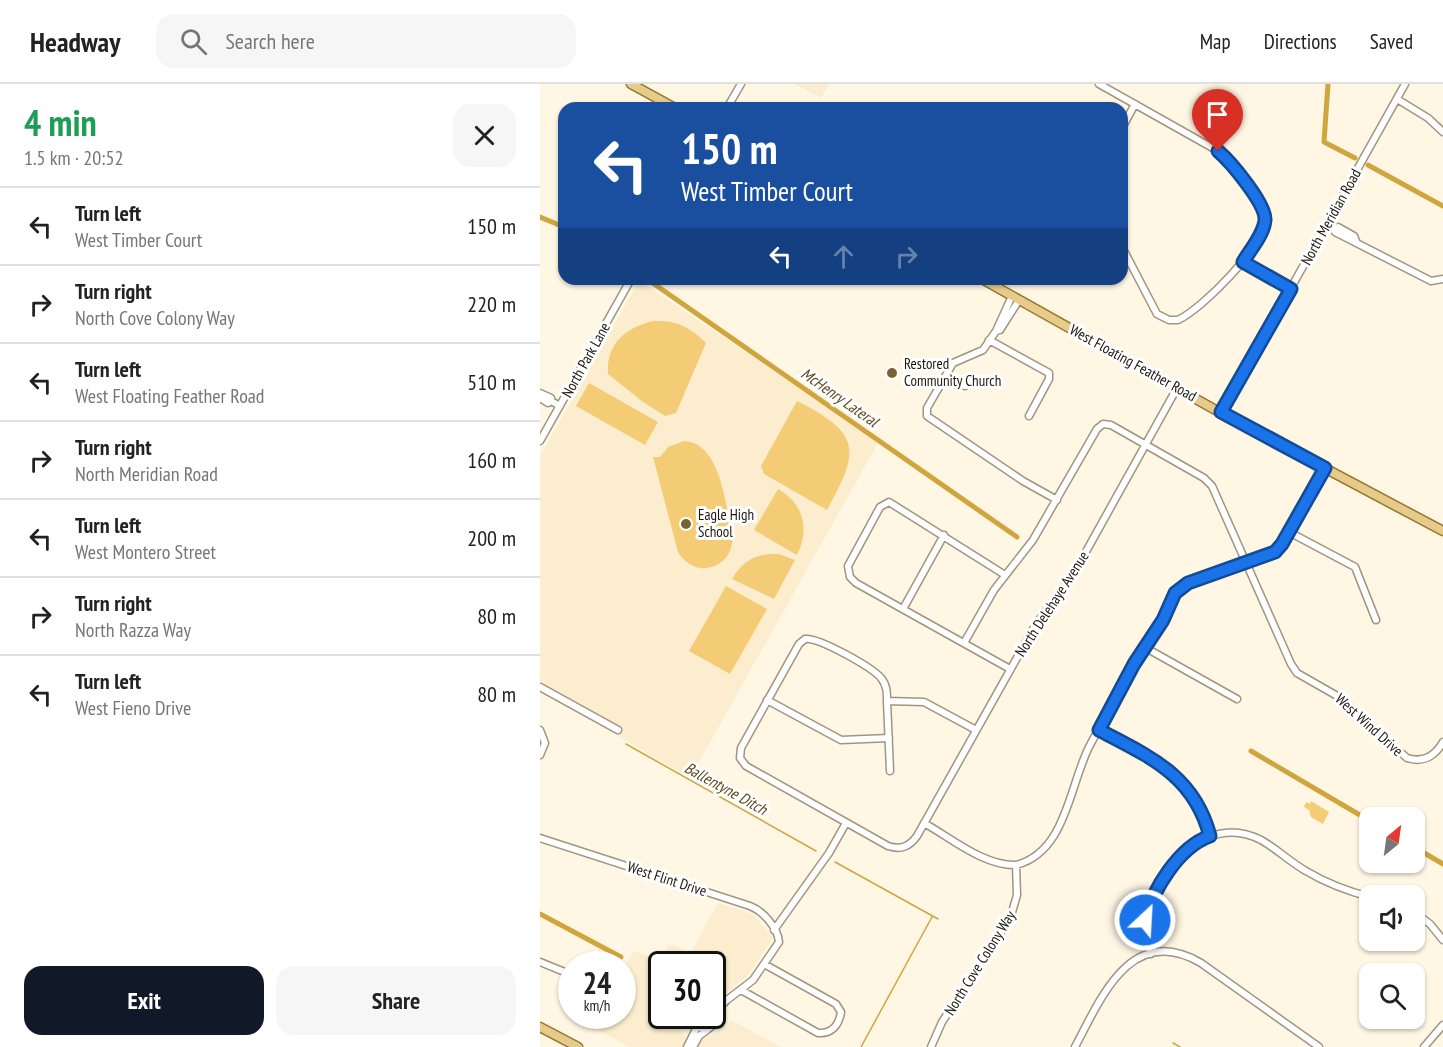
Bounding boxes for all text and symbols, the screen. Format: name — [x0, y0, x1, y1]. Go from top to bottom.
search box — [156, 14, 576, 68]
text: Headway — [30, 23, 120, 60]
icon: search — [177, 25, 210, 58]
text: Search here — [225, 27, 315, 55]
text: Map — [1200, 28, 1231, 55]
text: Directions — [1264, 28, 1337, 55]
text: Saved — [1370, 28, 1413, 55]
pin — [1192, 89, 1243, 151]
icon: arrive — [1201, 98, 1234, 131]
text: 4 min — [24, 99, 97, 146]
button: close — [453, 104, 516, 167]
text: 150 m — [681, 121, 778, 176]
icon: left — [582, 126, 660, 204]
text: 1.5 km · 20:52 — [24, 145, 123, 171]
street label: North Meridian Road — [1296, 165, 1365, 268]
text: West Timber Court — [681, 174, 853, 208]
text: Turn left — [75, 199, 141, 227]
icon: left — [24, 210, 57, 243]
text: 150 m — [467, 212, 516, 240]
text: West Timber Court — [75, 227, 202, 253]
icon: left — [764, 240, 797, 273]
icon: ahead — [827, 240, 860, 273]
icon: right — [890, 240, 923, 273]
text: Turn right — [75, 277, 152, 305]
icon: right — [24, 288, 57, 321]
text: 220 m — [467, 290, 516, 318]
text: North Cove Colony Way — [75, 305, 235, 331]
street label: North Park Lane — [557, 319, 614, 401]
street label: West Floating Feather Road — [1066, 320, 1200, 405]
place label: Restored Community Church — [904, 354, 1001, 390]
text: Turn left — [75, 355, 141, 383]
water label: McHenry Lateral — [798, 363, 883, 432]
icon: left — [24, 366, 57, 399]
marker: Restored Community Church — [885, 366, 899, 380]
text: 510 m — [467, 368, 516, 396]
text: West Floating Feather Road — [75, 383, 264, 409]
text: Turn right — [75, 433, 152, 461]
icon: right — [24, 444, 57, 477]
text: 160 m — [467, 446, 516, 474]
text: North Meridian Road — [75, 461, 218, 487]
place label: Eagle High School — [698, 505, 754, 541]
text: Turn left — [75, 511, 141, 539]
marker: Eagle High School — [679, 517, 693, 531]
icon: left — [24, 522, 57, 555]
text: 200 m — [467, 524, 516, 552]
text: West Montero Street — [75, 539, 216, 565]
street label: North Delehaye Avenue — [1010, 547, 1093, 660]
text: Turn right — [75, 589, 152, 617]
icon: right — [24, 600, 57, 633]
text: 80 m — [477, 602, 516, 630]
text: North Razza Way — [75, 617, 191, 643]
text: Turn left — [75, 667, 141, 695]
icon: left — [24, 678, 57, 711]
text: 80 m — [477, 680, 516, 708]
street label: West Wind Drive — [1331, 689, 1407, 760]
text: West Fieno Drive — [75, 695, 191, 721]
water label: Ballentyne Ditch — [681, 757, 772, 819]
north arrow — [1359, 807, 1425, 873]
map controls — [1359, 807, 1425, 1029]
street label: West Flint Drive — [625, 857, 709, 900]
button: sound — [1359, 885, 1425, 951]
position arrow — [1113, 888, 1177, 952]
street label: North Cove Colony Way — [940, 907, 1020, 1019]
speed limit sign: 30 — [648, 951, 726, 1029]
text: 24 — [583, 963, 611, 1002]
button: search — [1359, 963, 1425, 1029]
button: Exit — [24, 966, 264, 1035]
button: Share — [276, 966, 516, 1035]
text: km/h — [584, 996, 610, 1015]

